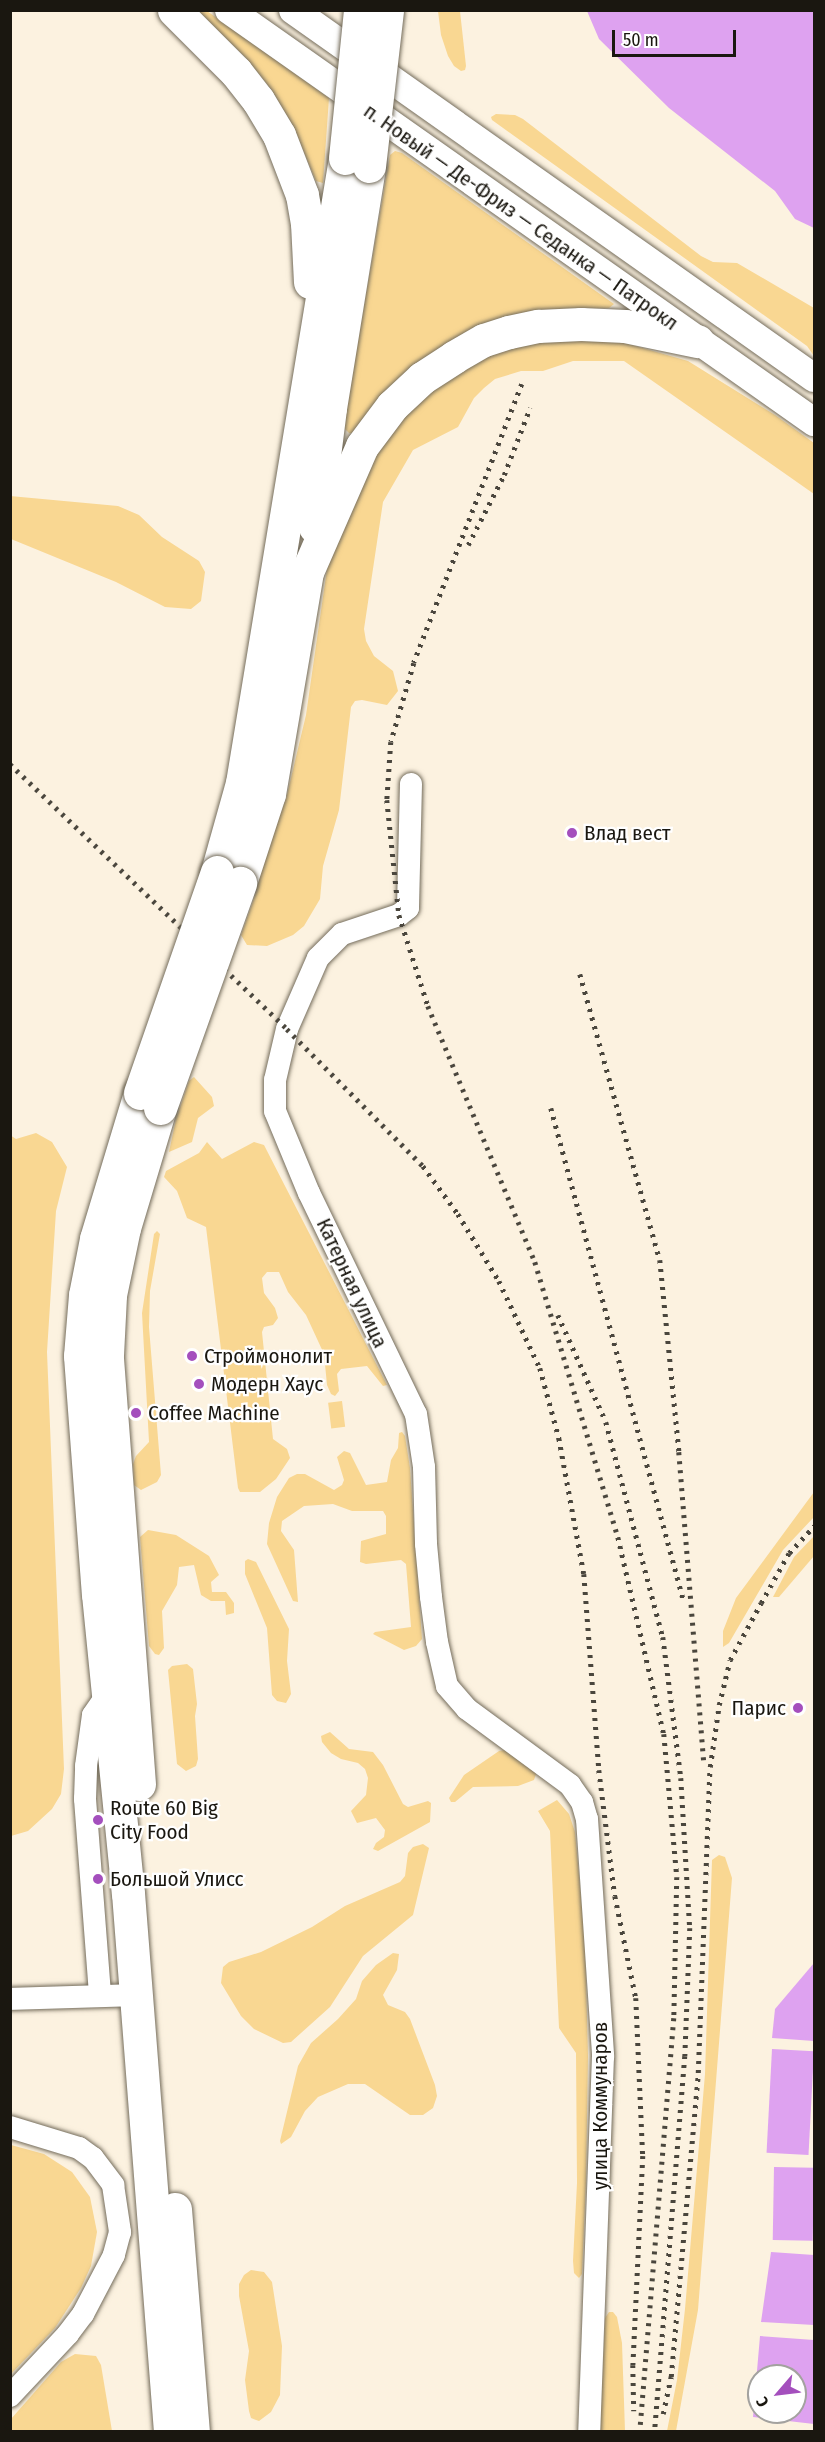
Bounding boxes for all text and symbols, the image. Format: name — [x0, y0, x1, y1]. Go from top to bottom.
scale bar — [615, 18, 740, 56]
text: 50 m — [623, 29, 659, 51]
street label: п. Новый — Де-Фриз — Седанка — Патрокл — [359, 98, 683, 336]
place label: Влад вест — [584, 820, 670, 846]
marker: Влад вест — [565, 826, 579, 840]
street label: Катерная улица — [311, 1214, 393, 1352]
place label: Строймонолит — [204, 1343, 332, 1369]
marker: Строймонолит — [185, 1349, 199, 1363]
place label: Модерн Хаус — [211, 1371, 323, 1397]
marker: Модерн Хаус — [192, 1377, 206, 1391]
place label: Coffee Machine — [148, 1400, 280, 1426]
marker: Coffee Machine — [129, 1406, 143, 1420]
place label: Парис — [732, 1695, 786, 1721]
marker: Парис — [791, 1701, 805, 1715]
place label: Route 60 Big City Food — [110, 1795, 218, 1845]
marker: Route 60 Big City Food — [91, 1813, 105, 1827]
place label: Большой Улисс — [110, 1866, 243, 1892]
marker: Большой Улисс — [91, 1872, 105, 1886]
street label: улица Коммунаров — [587, 2022, 613, 2190]
north arrow — [747, 2364, 807, 2424]
text: С — [752, 2394, 773, 2410]

